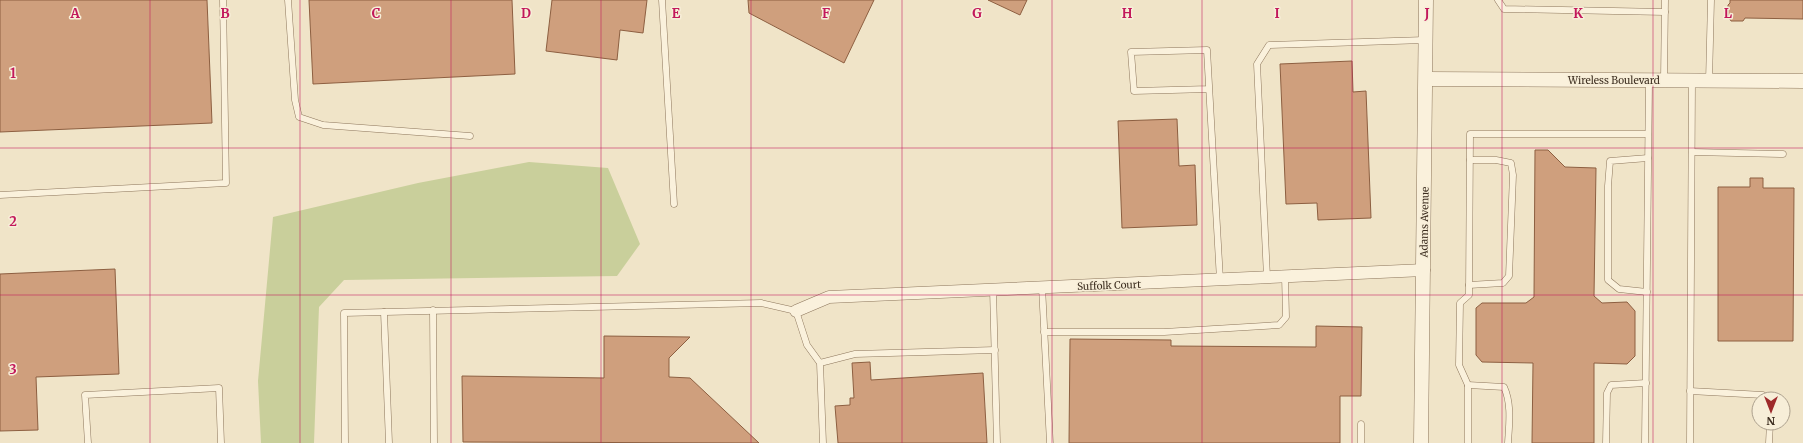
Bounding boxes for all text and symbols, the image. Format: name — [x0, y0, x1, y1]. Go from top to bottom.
text: A — [69, 5, 80, 22]
text: B — [220, 5, 230, 22]
text: C — [372, 5, 381, 22]
text: D — [521, 5, 531, 22]
text: E — [672, 5, 681, 22]
text: F — [822, 5, 830, 22]
text: G — [972, 5, 982, 22]
text: H — [1122, 5, 1133, 22]
text: I — [1274, 5, 1280, 22]
text: J — [1423, 5, 1430, 22]
text: K — [1573, 5, 1583, 22]
text: L — [1724, 5, 1733, 22]
text: 1 — [10, 65, 16, 82]
street label: Wireless Boulevard — [1567, 74, 1660, 87]
street label: Adams Avenue — [1417, 187, 1432, 258]
text: 2 — [9, 213, 17, 230]
street label: Suffolk Court — [1077, 278, 1141, 293]
text: 3 — [9, 361, 17, 378]
north arrow — [1751, 391, 1791, 431]
text: N — [1766, 414, 1775, 428]

